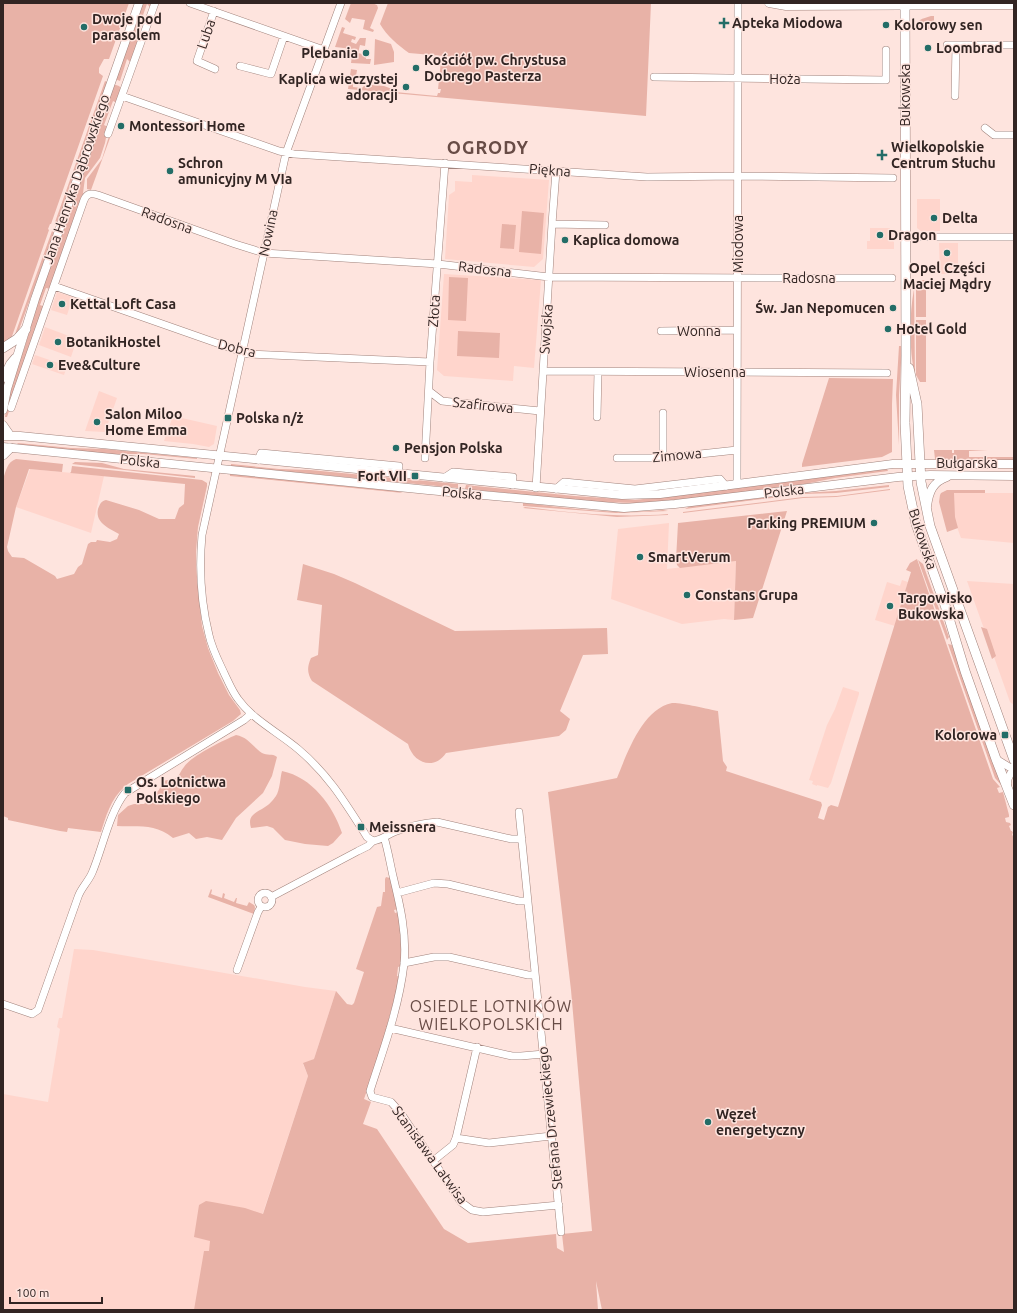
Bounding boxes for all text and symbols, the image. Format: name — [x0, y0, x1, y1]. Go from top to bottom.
place label: Dwoje pod parasolem — [92, 11, 162, 43]
place label: Apteka Miodowa — [732, 15, 843, 31]
street label: Luba — [193, 17, 219, 51]
place label: Kolorowy sen — [894, 17, 983, 33]
marker: Apteka Miodowa — [719, 18, 729, 28]
marker: Kolorowy sen — [881, 20, 891, 30]
marker: Dwoje pod parasolem — [79, 22, 89, 32]
place label: Loombrad — [936, 40, 1003, 56]
marker: Loombrad — [923, 43, 933, 53]
place label: Plebania — [301, 45, 358, 61]
marker: Plebania — [361, 48, 371, 58]
place label: Kościół pw. Chrystusa Dobrego Pasterza — [424, 52, 566, 84]
marker: Kościół pw. Chrystusa Dobrego Pasterza — [411, 63, 421, 73]
street label: Bukowska — [897, 63, 913, 127]
place label: Kaplica wieczystej adoracji — [278, 71, 398, 103]
street label: Hoża — [769, 71, 801, 87]
marker: Kaplica wieczystej adoracji — [401, 82, 411, 92]
street label: Jana Henryka Dąbrowskiego — [39, 92, 113, 266]
place label: Montessori Home — [129, 118, 245, 134]
marker: Montessori Home — [116, 121, 126, 131]
district label: OGRODY — [447, 137, 529, 157]
place label: Wielkopolskie Centrum Słuchu — [891, 139, 996, 171]
marker: Wielkopolskie Centrum Słuchu — [876, 149, 888, 161]
place label: Schron amunicyjny M VIa — [178, 155, 292, 187]
street label: Piękna — [529, 161, 571, 179]
marker: Schron amunicyjny M VIa — [165, 166, 175, 176]
street label: Radosna — [139, 203, 195, 237]
street label: Nowina — [255, 208, 281, 258]
place label: Delta — [942, 210, 978, 226]
marker: Delta — [929, 213, 939, 223]
street label: Miodowa — [730, 215, 746, 273]
place label: Dragon — [888, 227, 936, 243]
marker: Dragon — [875, 230, 885, 240]
place label: Kaplica domowa — [573, 232, 679, 248]
marker: Kaplica domowa — [560, 235, 570, 245]
marker: Opel Części Maciej Mądry — [942, 248, 952, 258]
street label: Radosna — [457, 258, 513, 280]
place label: Opel Części Maciej Mądry — [903, 260, 992, 293]
street label: Radosna — [782, 270, 836, 286]
street label: Złota — [425, 294, 443, 328]
place label: Kettal Loft Casa — [70, 296, 176, 312]
marker: Kettal Loft Casa — [57, 299, 67, 309]
place label: Św. Jan Nepomucen — [755, 299, 885, 316]
street label: Swojska — [536, 303, 556, 355]
marker: Św. Jan Nepomucen — [888, 303, 898, 313]
place label: Hotel Gold — [896, 321, 967, 337]
street label: Wonna — [677, 323, 721, 339]
marker: Hotel Gold — [883, 324, 893, 334]
place label: BotanikHostel — [66, 334, 160, 350]
street label: Dobra — [216, 336, 258, 360]
marker: BotanikHostel — [53, 337, 63, 347]
place label: Eve&Culture — [58, 357, 141, 373]
marker: Eve&Culture — [45, 360, 55, 370]
street label: Wiosenna — [684, 364, 746, 380]
street label: Szafirowa — [452, 394, 514, 416]
place label: Salon Miloo Home Emma — [105, 406, 187, 438]
place label: Polska n/ż — [236, 410, 304, 426]
marker: Polska n/ż — [223, 413, 233, 423]
marker: Salon Miloo Home Emma — [92, 417, 102, 427]
place label: Pensjon Polska — [404, 440, 503, 456]
marker: Pensjon Polska — [391, 443, 401, 453]
street label: Zimowa — [652, 445, 702, 465]
street label: Polska — [119, 451, 161, 471]
street label: Bułgarska — [936, 455, 998, 471]
place label: Fort VII — [357, 468, 407, 484]
marker: Fort VII — [410, 471, 420, 481]
street label: Polska — [763, 481, 805, 501]
street label: Polska — [441, 483, 483, 503]
street label: Bukowska — [906, 507, 940, 571]
place label: Parking PREMIUM — [747, 515, 866, 531]
marker: Parking PREMIUM — [869, 518, 879, 528]
place label: SmartVerum — [648, 549, 731, 565]
marker: SmartVerum — [635, 552, 645, 562]
place label: Constans Grupa — [695, 587, 798, 603]
marker: Constans Grupa — [682, 590, 692, 600]
place label: Targowisko Bukowska — [898, 590, 973, 622]
marker: Targowisko Bukowska — [885, 601, 895, 611]
place label: Kolorowa — [935, 727, 997, 743]
marker: Kolorowa — [1000, 730, 1010, 740]
place label: Os. Lotnictwa Polskiego — [136, 774, 226, 806]
marker: Os. Lotnictwa Polskiego — [123, 785, 133, 795]
place label: Meissnera — [369, 819, 436, 835]
marker: Meissnera — [356, 822, 366, 832]
district label: OSIEDLE LOTNIKÓW WIELKOPOLSKICH — [410, 996, 572, 1033]
street label: Stefana Drzewieckiego — [535, 1046, 565, 1190]
street label: Stanisława Latwisa — [389, 1103, 471, 1207]
place label: Węzeł energetyczny — [716, 1106, 805, 1138]
marker: Węzeł energetyczny — [703, 1117, 713, 1127]
scale bar — [10, 1279, 102, 1305]
text: 100 m — [16, 1286, 49, 1299]

